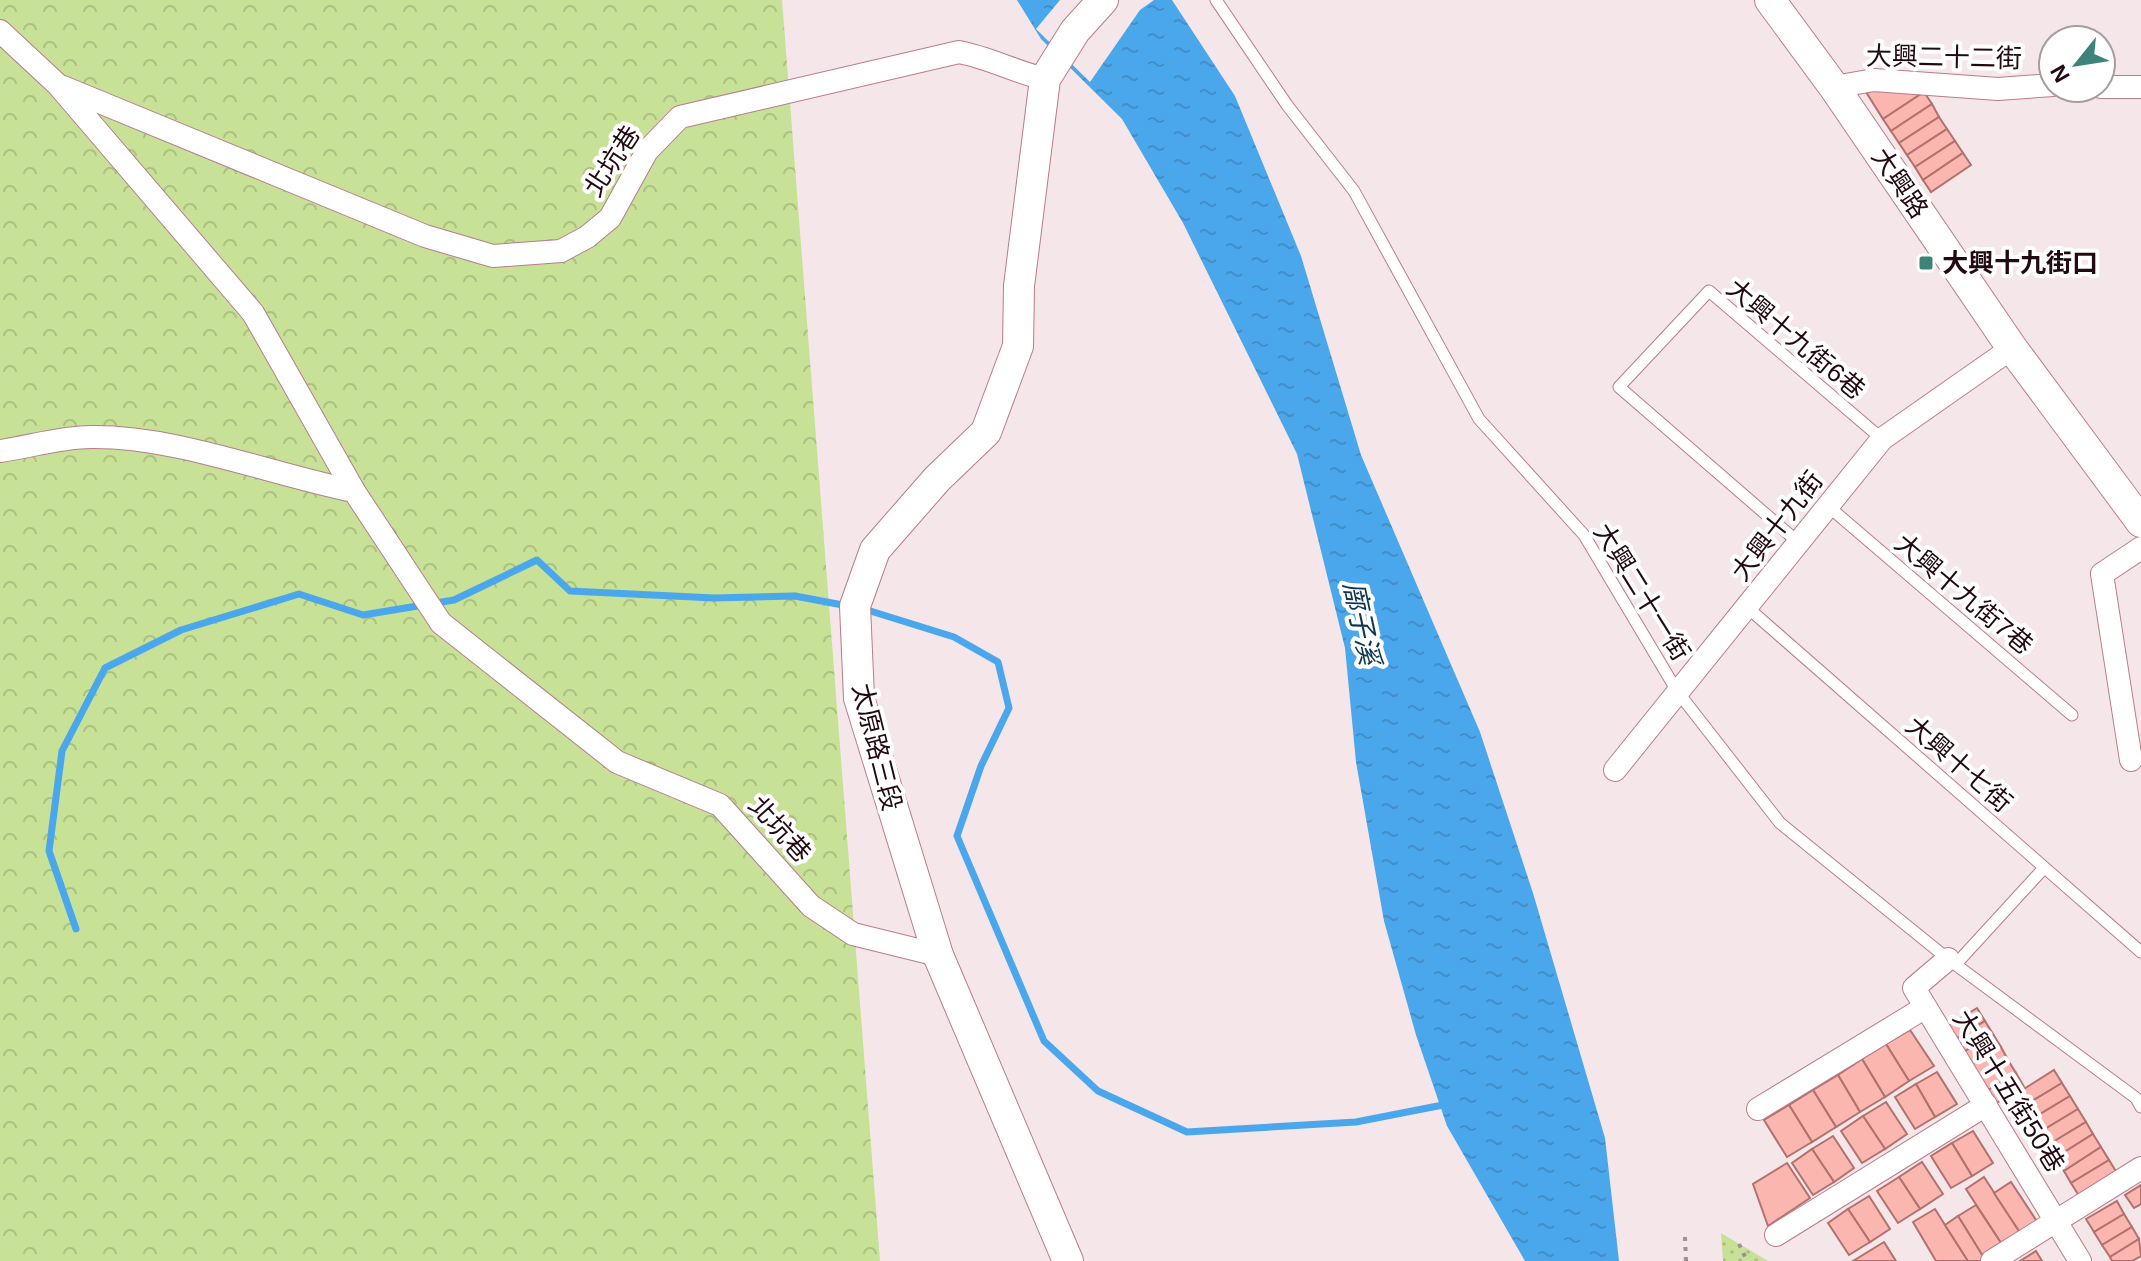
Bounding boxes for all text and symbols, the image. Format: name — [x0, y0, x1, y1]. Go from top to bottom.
north arrow — [2037, 24, 2117, 104]
street label: 大興二十二街 — [1866, 41, 2022, 73]
text: N — [2045, 61, 2075, 87]
street label: 北坑巷 — [578, 120, 646, 202]
street label: 大興路 — [1866, 142, 1934, 224]
place label: 大興十九街口 — [1942, 248, 2098, 278]
marker: 大興十九街口 — [1917, 254, 1935, 272]
street label: 大興十九街6巷 — [1721, 273, 1871, 405]
street label: 大興十九街 — [1725, 466, 1829, 586]
street label: 大興二十一街 — [1588, 518, 1696, 666]
street label: 大興十九街7巷 — [1889, 528, 2039, 660]
water label: 廍子溪 — [1338, 579, 1386, 671]
street label: 太原路三段 — [847, 680, 907, 814]
street label: 大興十七街 — [1900, 710, 2018, 818]
street label: 北坑巷 — [743, 790, 817, 868]
street label: 大興十五街50巷 — [1947, 1005, 2071, 1177]

